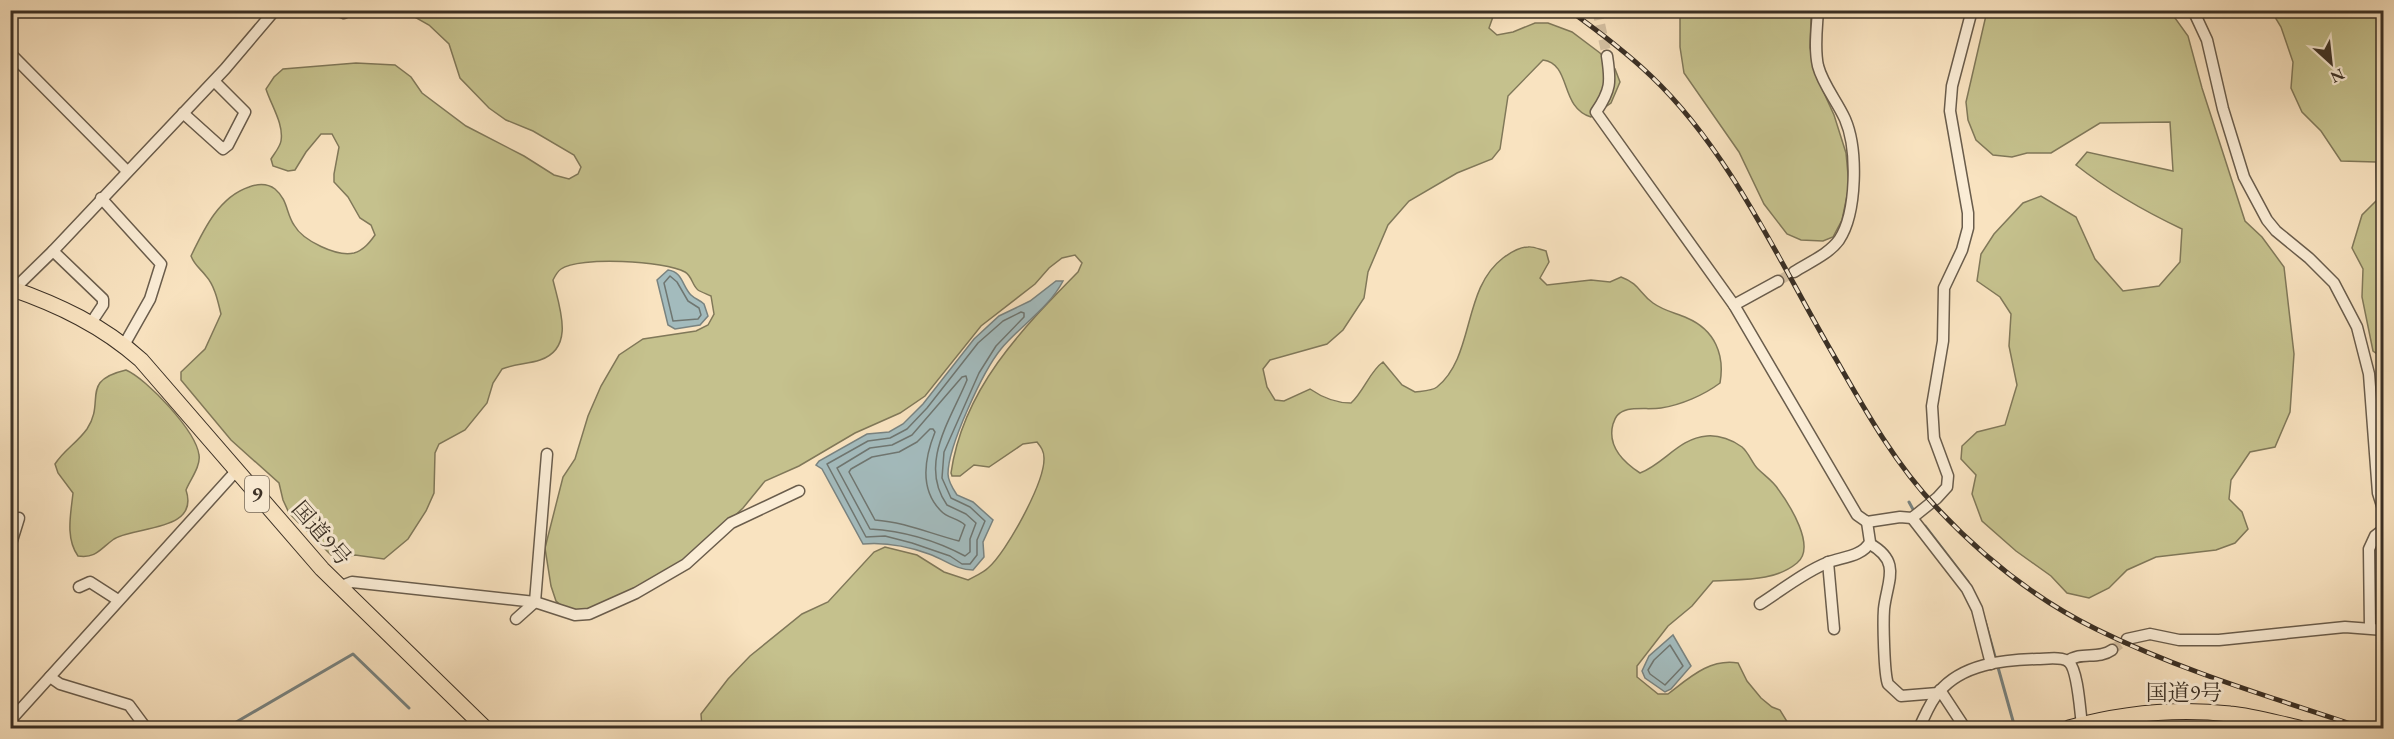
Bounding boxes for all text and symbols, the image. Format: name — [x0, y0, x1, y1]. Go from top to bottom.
north arrow — [2301, 33, 2361, 93]
text: N — [2327, 64, 2348, 88]
road number: 9 — [245, 476, 269, 512]
street label: 国道9号 — [286, 495, 358, 572]
street label: 国道9号 — [2146, 678, 2222, 707]

